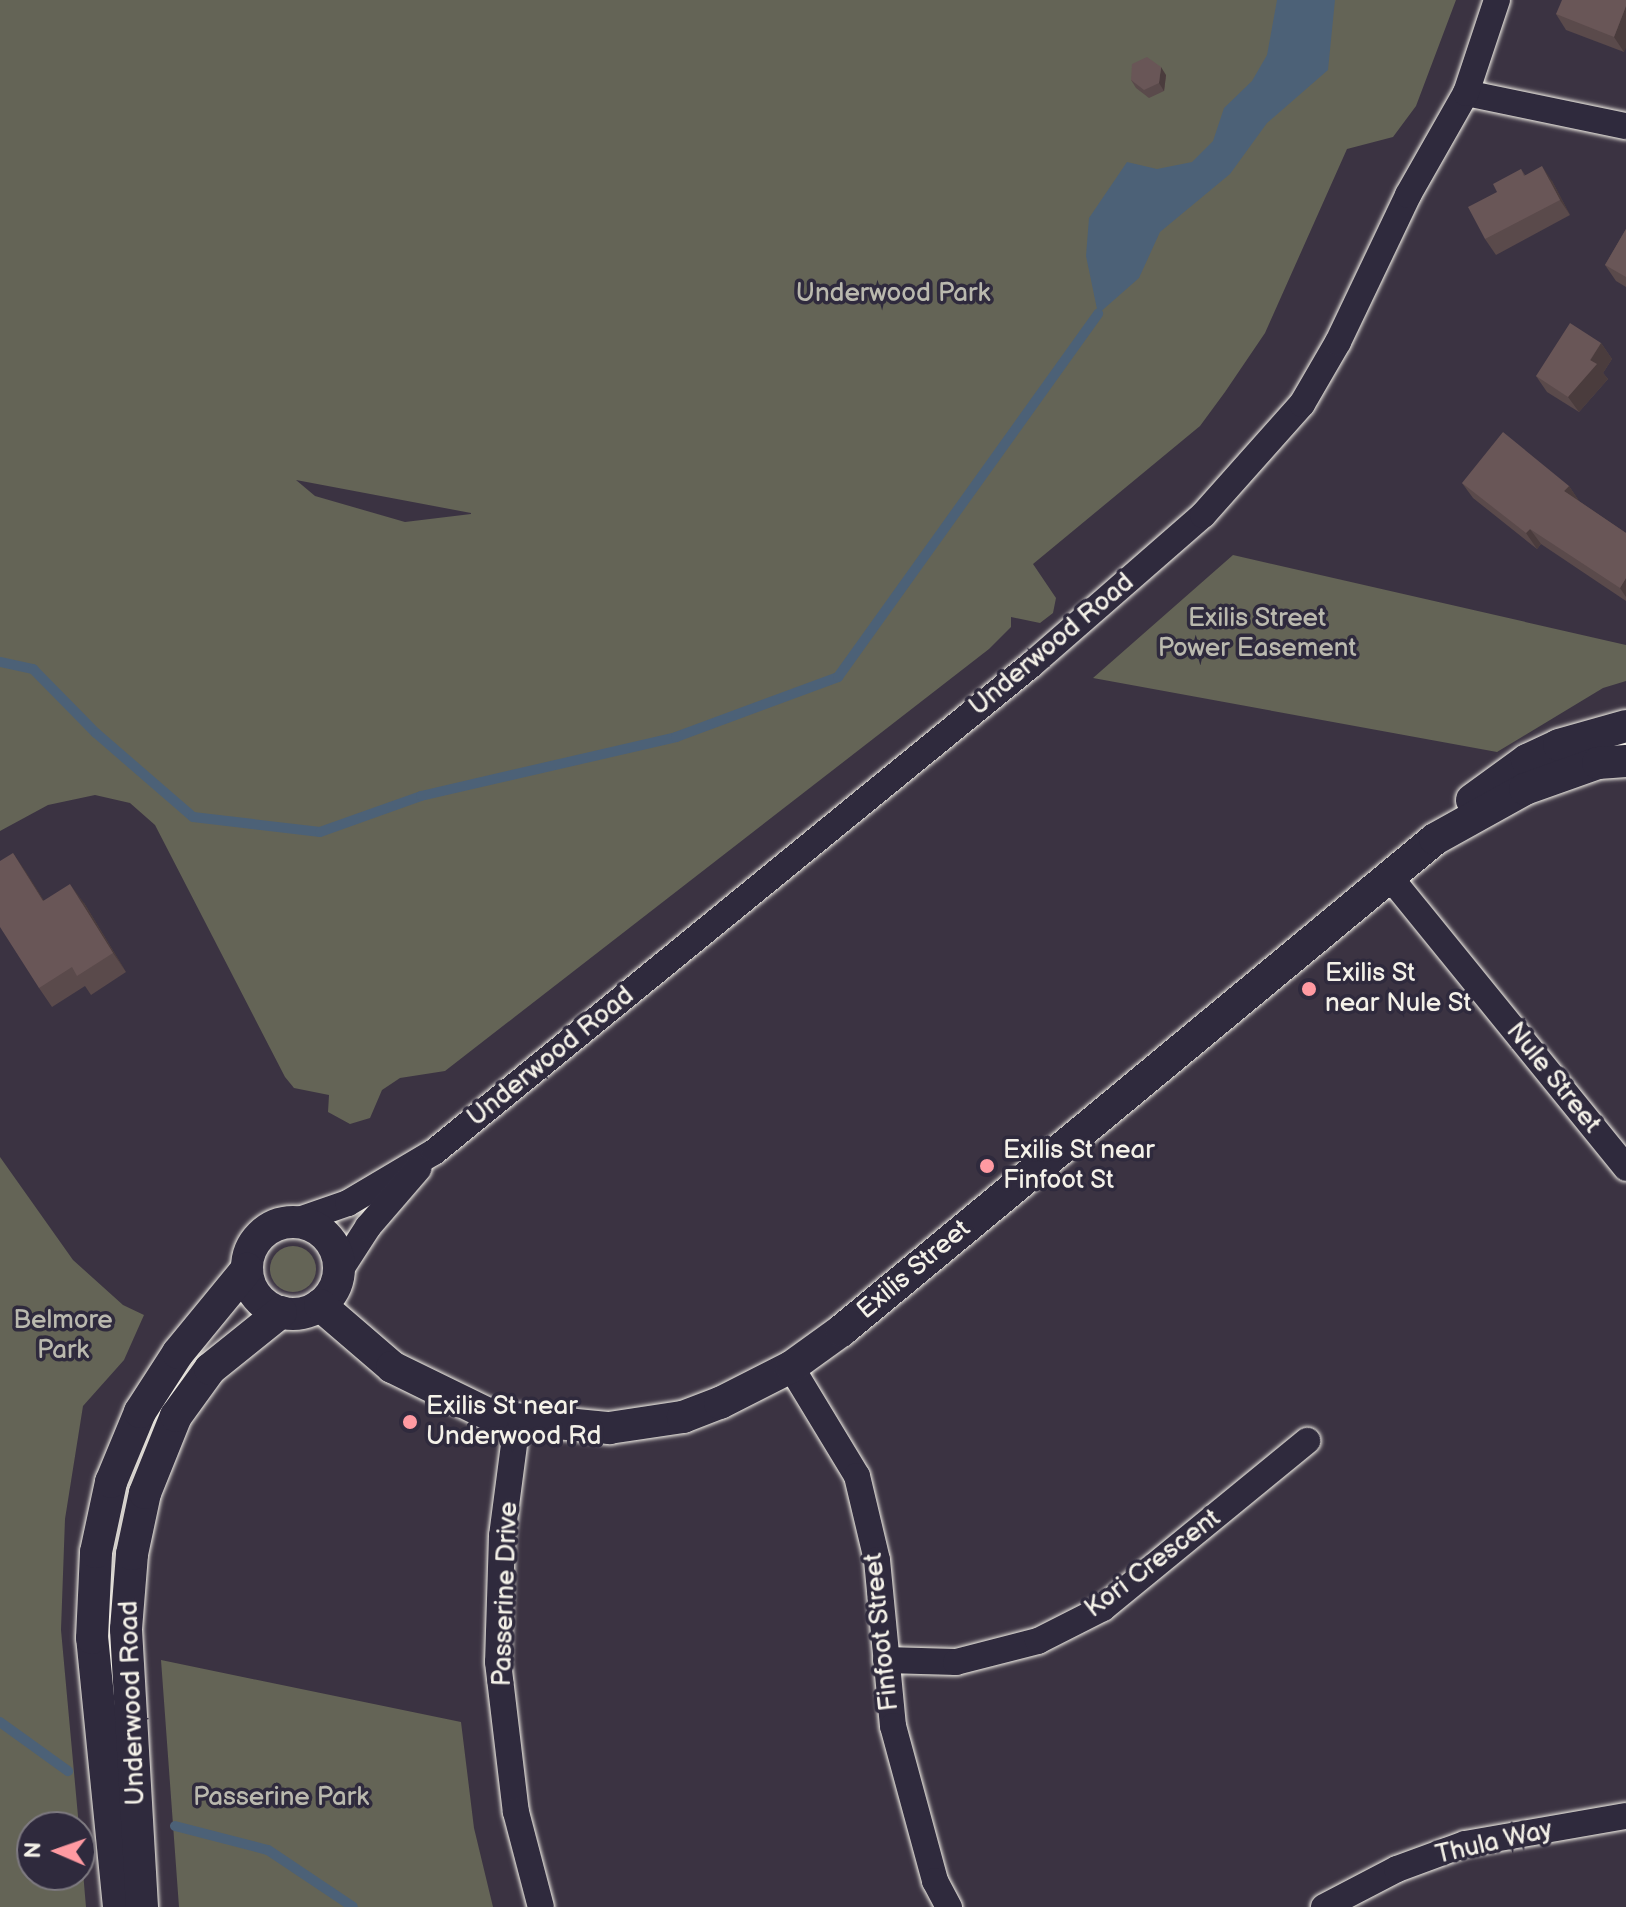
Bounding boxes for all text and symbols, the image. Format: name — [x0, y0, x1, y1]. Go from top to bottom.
park label: Underwood Park — [796, 278, 990, 310]
street label: Underwood Road — [963, 567, 1141, 723]
park label: Exilis Street Power Easement — [1158, 603, 1356, 664]
place label: Exilis St near Nule St — [1325, 958, 1472, 1020]
street label: Underwood Road — [462, 980, 640, 1134]
marker: Exilis St near Nule St — [1300, 980, 1318, 998]
street label: Nule Street — [1499, 1016, 1607, 1140]
place label: Exilis St near Finfoot St — [1003, 1135, 1155, 1196]
marker: Exilis St near Finfoot St — [978, 1157, 996, 1175]
street label: Exilis Street — [851, 1214, 977, 1326]
park label: Belmore Park — [13, 1305, 113, 1366]
place label: Exilis St near Underwood Rd — [426, 1391, 601, 1452]
marker: Exilis St near Underwood Rd — [401, 1413, 419, 1431]
street label: Passerine Drive — [487, 1501, 525, 1687]
street label: Kori Crescent — [1079, 1503, 1227, 1625]
street label: Finfoot Street — [858, 1551, 906, 1713]
street label: Underwood Road — [114, 1600, 152, 1806]
park label: Passerine Park — [193, 1782, 369, 1814]
north arrow — [16, 1811, 96, 1891]
street label: Thula Way — [1432, 1814, 1556, 1872]
text: N — [20, 1841, 47, 1859]

